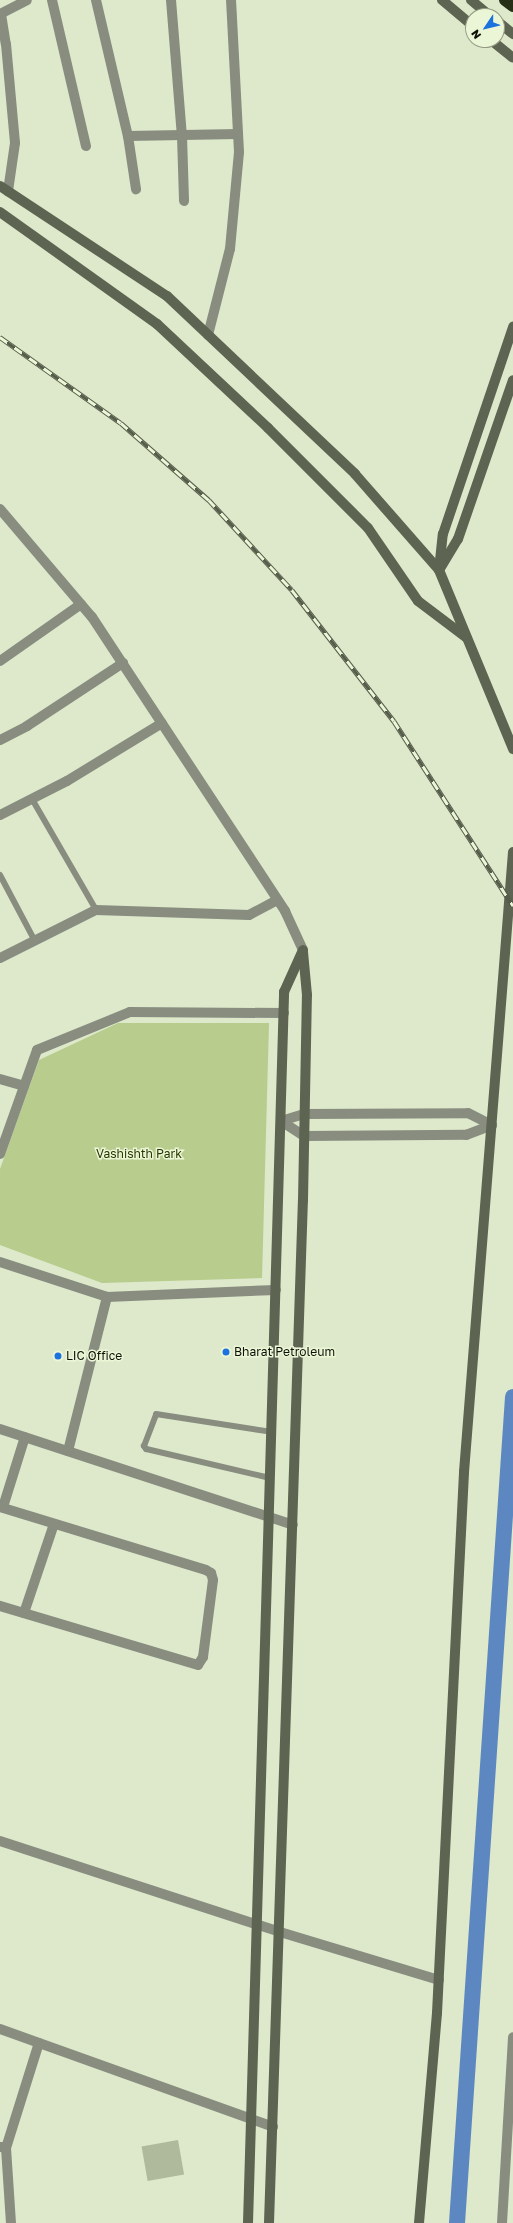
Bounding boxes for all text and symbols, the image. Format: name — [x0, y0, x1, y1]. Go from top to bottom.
north arrow — [465, 8, 505, 48]
text: N — [468, 27, 483, 42]
park label: Vashishth Park — [96, 1147, 182, 1161]
place label: Bharat Petroleum — [234, 1345, 335, 1359]
marker: Bharat Petroleum — [221, 1347, 231, 1357]
place label: LIC Office — [66, 1349, 122, 1363]
marker: LIC Office — [53, 1351, 63, 1361]

